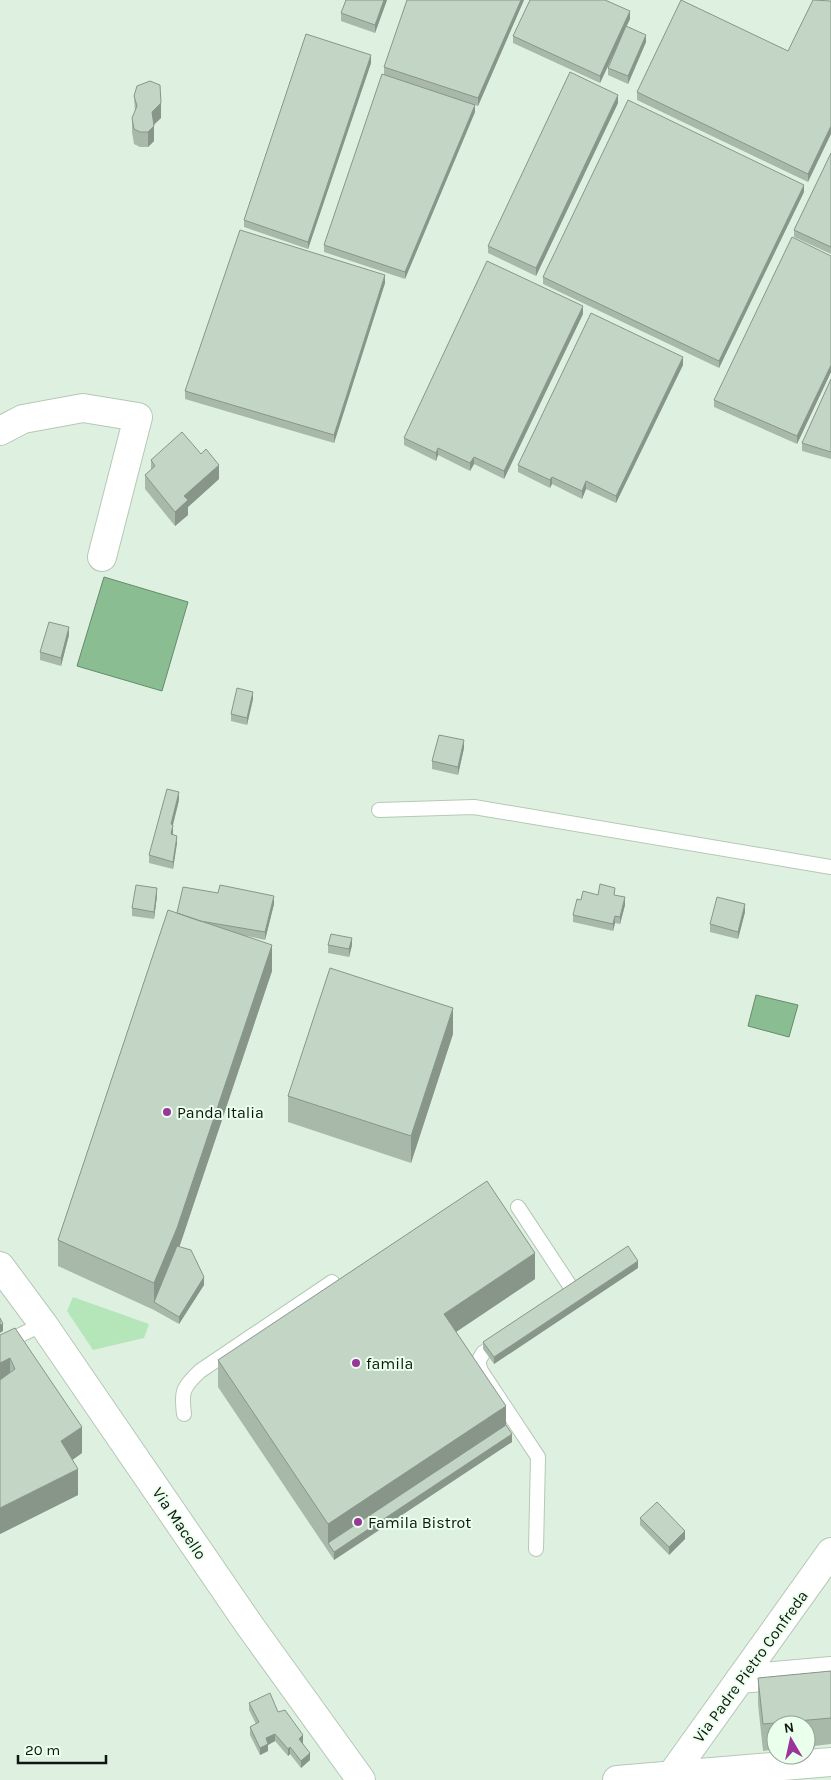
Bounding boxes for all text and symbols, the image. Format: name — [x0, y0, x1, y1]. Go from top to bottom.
place label: Panda Italia — [177, 1103, 264, 1122]
marker: Panda Italia — [161, 1106, 173, 1118]
place label: famila — [366, 1354, 413, 1373]
marker: famila — [350, 1357, 362, 1369]
street label: Via Macello — [149, 1484, 211, 1563]
place label: Famila Bistrot — [368, 1513, 471, 1532]
marker: Famila Bistrot — [352, 1516, 364, 1528]
street label: Via Padre Pietro Confreda — [689, 1586, 812, 1746]
north arrow — [766, 1715, 816, 1765]
text: N — [783, 1718, 795, 1737]
scale bar — [18, 1732, 105, 1764]
text: 20 m — [25, 1741, 60, 1759]

